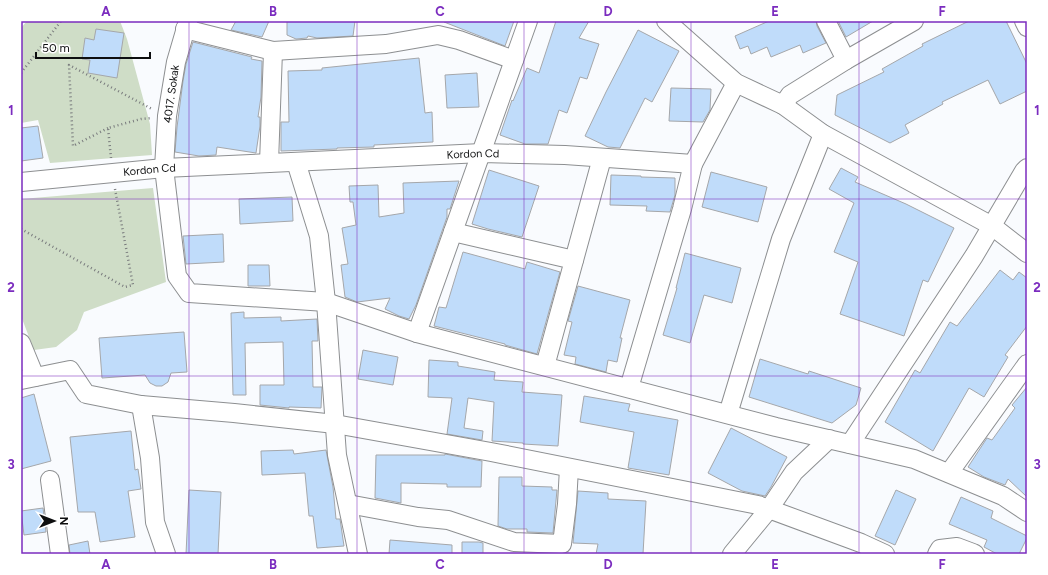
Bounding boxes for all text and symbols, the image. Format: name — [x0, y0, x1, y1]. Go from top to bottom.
text: A — [101, 4, 111, 19]
text: B — [269, 4, 277, 19]
text: C — [435, 4, 445, 19]
text: D — [603, 4, 613, 19]
text: E — [771, 4, 779, 19]
text: F — [938, 4, 946, 19]
scale bar — [36, 34, 150, 60]
text: 50 m — [42, 41, 70, 55]
street label: 4017. Sokak — [161, 63, 182, 124]
text: 1 — [8, 103, 14, 118]
text: 1 — [1034, 103, 1040, 118]
street label: Kordon Cd — [446, 147, 500, 162]
street label: Kordon Cd — [123, 161, 176, 179]
text: 2 — [7, 280, 15, 295]
text: 2 — [1033, 280, 1041, 295]
text: 3 — [7, 457, 15, 472]
text: 3 — [1033, 457, 1041, 472]
north arrow — [34, 501, 74, 541]
text: N — [57, 517, 70, 525]
text: A — [101, 557, 111, 572]
text: B — [269, 557, 277, 572]
text: C — [435, 557, 445, 572]
text: D — [603, 557, 613, 572]
text: E — [771, 557, 779, 572]
text: F — [938, 557, 946, 572]

